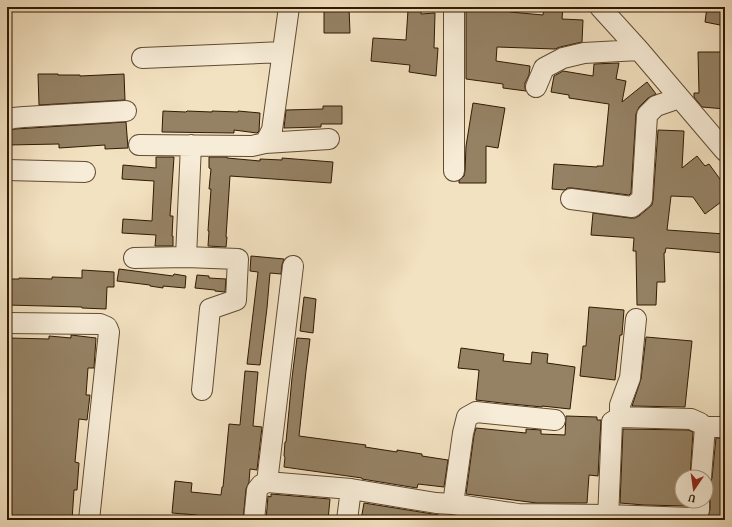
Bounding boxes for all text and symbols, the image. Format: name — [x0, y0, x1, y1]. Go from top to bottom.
north arrow — [674, 469, 714, 509]
text: U — [686, 490, 697, 506]

